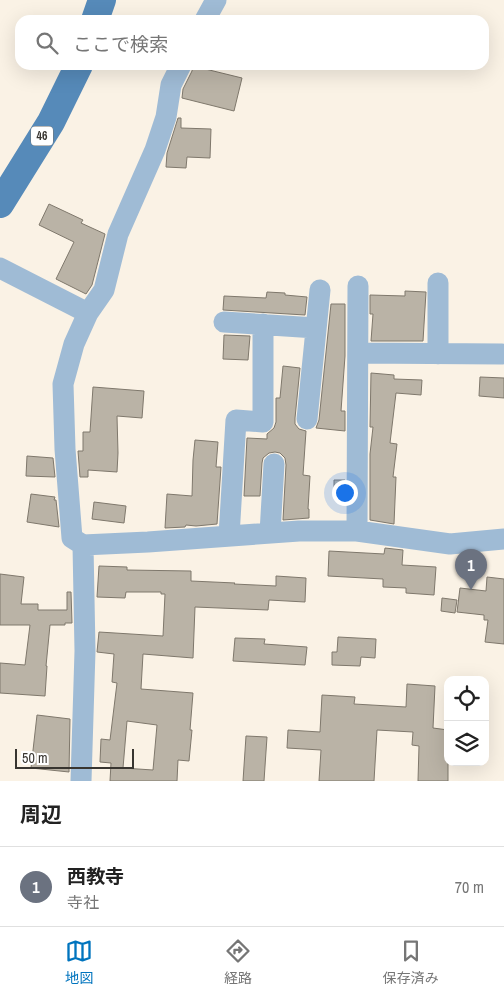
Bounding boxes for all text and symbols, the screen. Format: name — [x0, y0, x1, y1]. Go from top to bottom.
search box — [15, 15, 489, 70]
icon: search — [33, 29, 61, 57]
text: ここで検索 — [73, 31, 168, 57]
road number: 46 — [31, 126, 53, 146]
your location — [332, 480, 358, 506]
pin: 1 — [455, 549, 487, 590]
map controls — [444, 676, 489, 766]
button: locate — [444, 676, 489, 721]
button: layers — [444, 721, 489, 766]
scale bar — [15, 746, 134, 769]
text: 50 m — [22, 749, 48, 767]
text: 周辺 — [20, 800, 62, 829]
text: 西教寺 — [67, 863, 124, 889]
text: 1 — [32, 876, 40, 898]
text: 70 m — [455, 876, 484, 898]
text: 寺社 — [67, 891, 99, 913]
tab: 地図 — [65, 937, 93, 987]
tab: 経路 — [224, 937, 252, 987]
tab: 保存済み — [383, 937, 439, 987]

